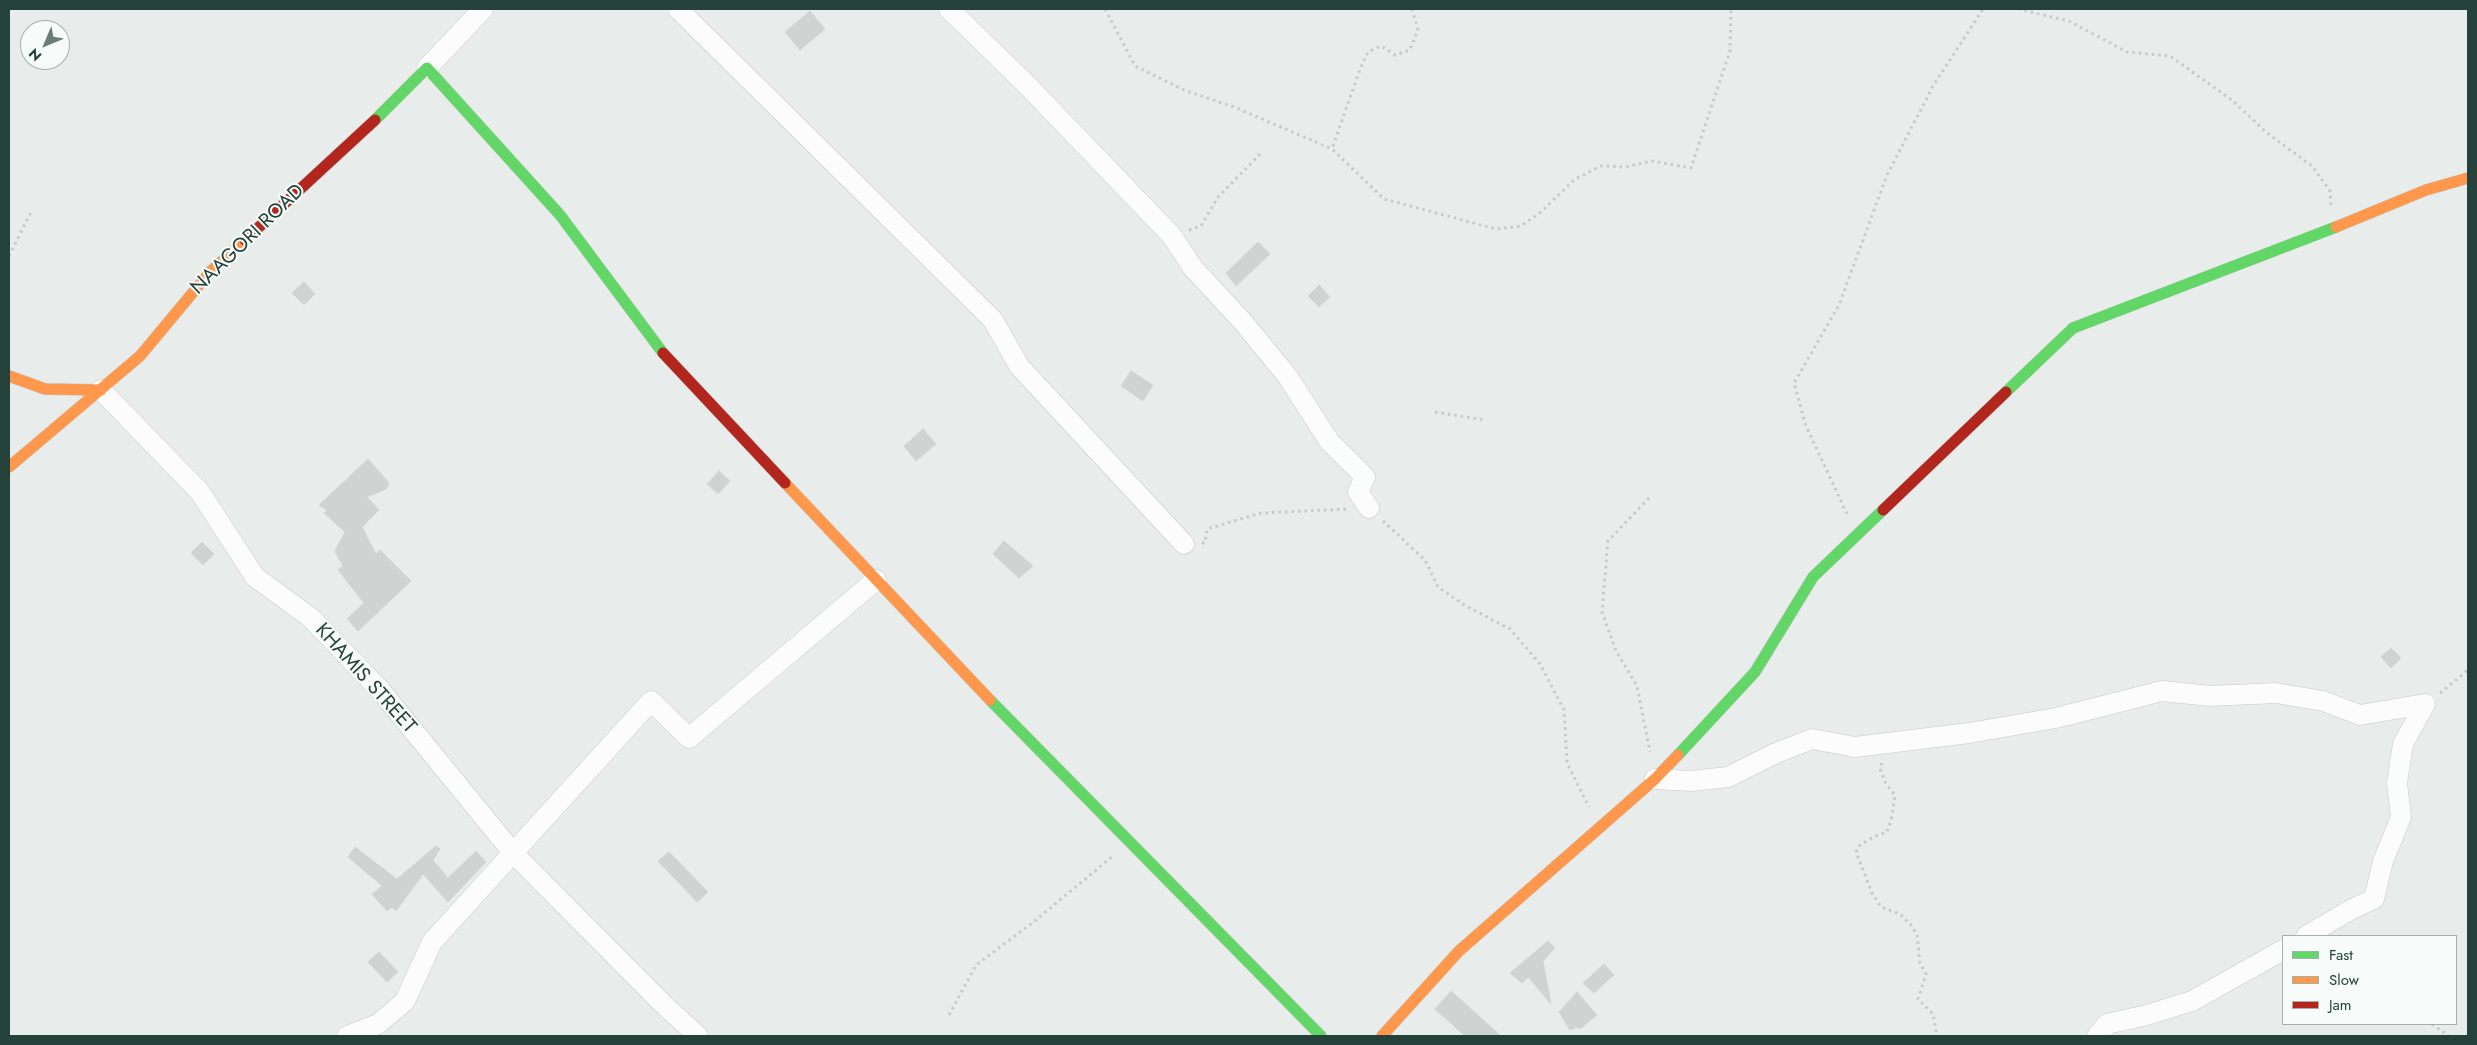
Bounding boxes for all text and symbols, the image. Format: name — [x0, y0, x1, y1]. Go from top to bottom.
north arrow — [20, 20, 70, 70]
text: N — [24, 44, 46, 66]
street label: NAAGORI ROAD — [186, 180, 310, 300]
street label: KHAMIS STREET — [309, 619, 421, 739]
legend — [2282, 935, 2457, 1025]
text: Fast — [2329, 944, 2353, 966]
text: Slow — [2329, 969, 2359, 991]
text: Jam — [2329, 994, 2352, 1016]

